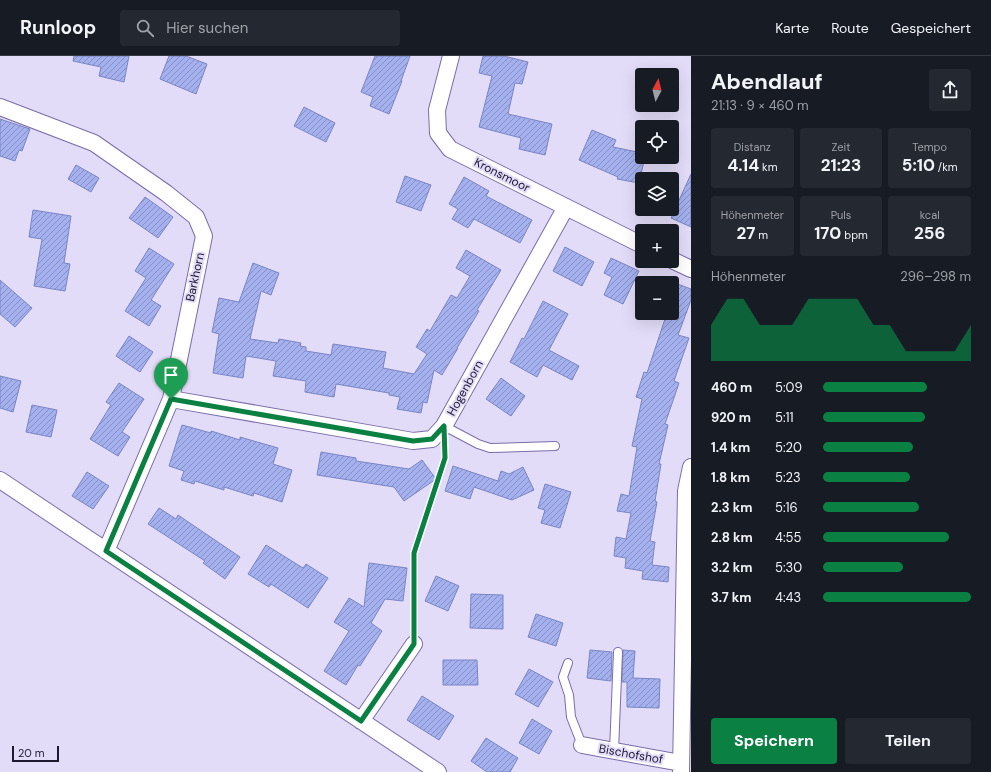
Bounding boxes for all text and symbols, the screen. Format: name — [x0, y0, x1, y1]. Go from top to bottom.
search box — [120, 10, 400, 46]
text: Runloop — [20, 15, 96, 40]
icon: search — [134, 17, 156, 39]
text: Hier suchen — [166, 18, 248, 38]
text: Karte — [775, 19, 809, 37]
text: Route — [831, 19, 869, 37]
text: Gespeichert — [891, 19, 971, 37]
text: Abendlauf — [711, 67, 823, 96]
north arrow — [635, 68, 679, 112]
map controls — [635, 68, 679, 320]
button: share — [929, 69, 971, 111]
text: 21:13 · 9 × 460 m — [711, 97, 809, 114]
button: locate — [635, 120, 679, 164]
text: Distanz — [734, 140, 771, 154]
text: Zeit — [831, 140, 851, 154]
text: Tempo — [912, 140, 947, 154]
street label: Kronsmoor — [471, 154, 533, 196]
text: 4.14 — [727, 154, 759, 176]
text: 21:23 — [821, 154, 861, 176]
text: 5:10 — [902, 154, 935, 176]
text: km — [759, 160, 777, 174]
text: /km — [935, 160, 957, 174]
button: layers — [635, 172, 679, 216]
text: Höhenmeter — [721, 208, 784, 222]
text: Puls — [831, 208, 851, 222]
text: kcal — [920, 208, 940, 222]
text: 27 — [737, 222, 755, 244]
text: 170 — [814, 222, 841, 244]
text: 256 — [914, 222, 945, 244]
button: + — [635, 224, 679, 268]
text: m — [755, 228, 768, 242]
text: bpm — [841, 228, 868, 242]
street label: Barkhorn — [182, 251, 208, 303]
text: Höhenmeter — [711, 268, 786, 285]
text: 296–298 m — [900, 268, 971, 285]
button: − — [635, 276, 679, 320]
street label: Hogenborn — [443, 357, 487, 419]
pin — [154, 358, 188, 399]
icon: arrive — [160, 364, 182, 386]
text: 460 m — [711, 379, 752, 396]
text: 5:09 — [775, 379, 803, 396]
text: 920 m — [711, 409, 751, 426]
text: 5:11 — [775, 409, 794, 426]
text: 1.4 km — [711, 439, 750, 456]
text: 5:20 — [775, 439, 802, 456]
text: 1.8 km — [711, 469, 750, 486]
text: 5:23 — [775, 469, 801, 486]
text: 2.3 km — [711, 499, 752, 516]
text: 5:16 — [775, 499, 798, 516]
text: 2.8 km — [711, 529, 753, 546]
text: 4:55 — [775, 529, 801, 546]
text: 3.2 km — [711, 559, 752, 576]
text: 5:30 — [775, 559, 802, 576]
text: 3.7 km — [711, 589, 752, 606]
text: 4:43 — [775, 589, 801, 606]
button: Speichern — [711, 718, 837, 764]
button: Teilen — [845, 718, 971, 764]
street label: Bischofshof — [598, 740, 664, 768]
scale bar — [12, 744, 59, 763]
text: 20 m — [18, 746, 44, 760]

